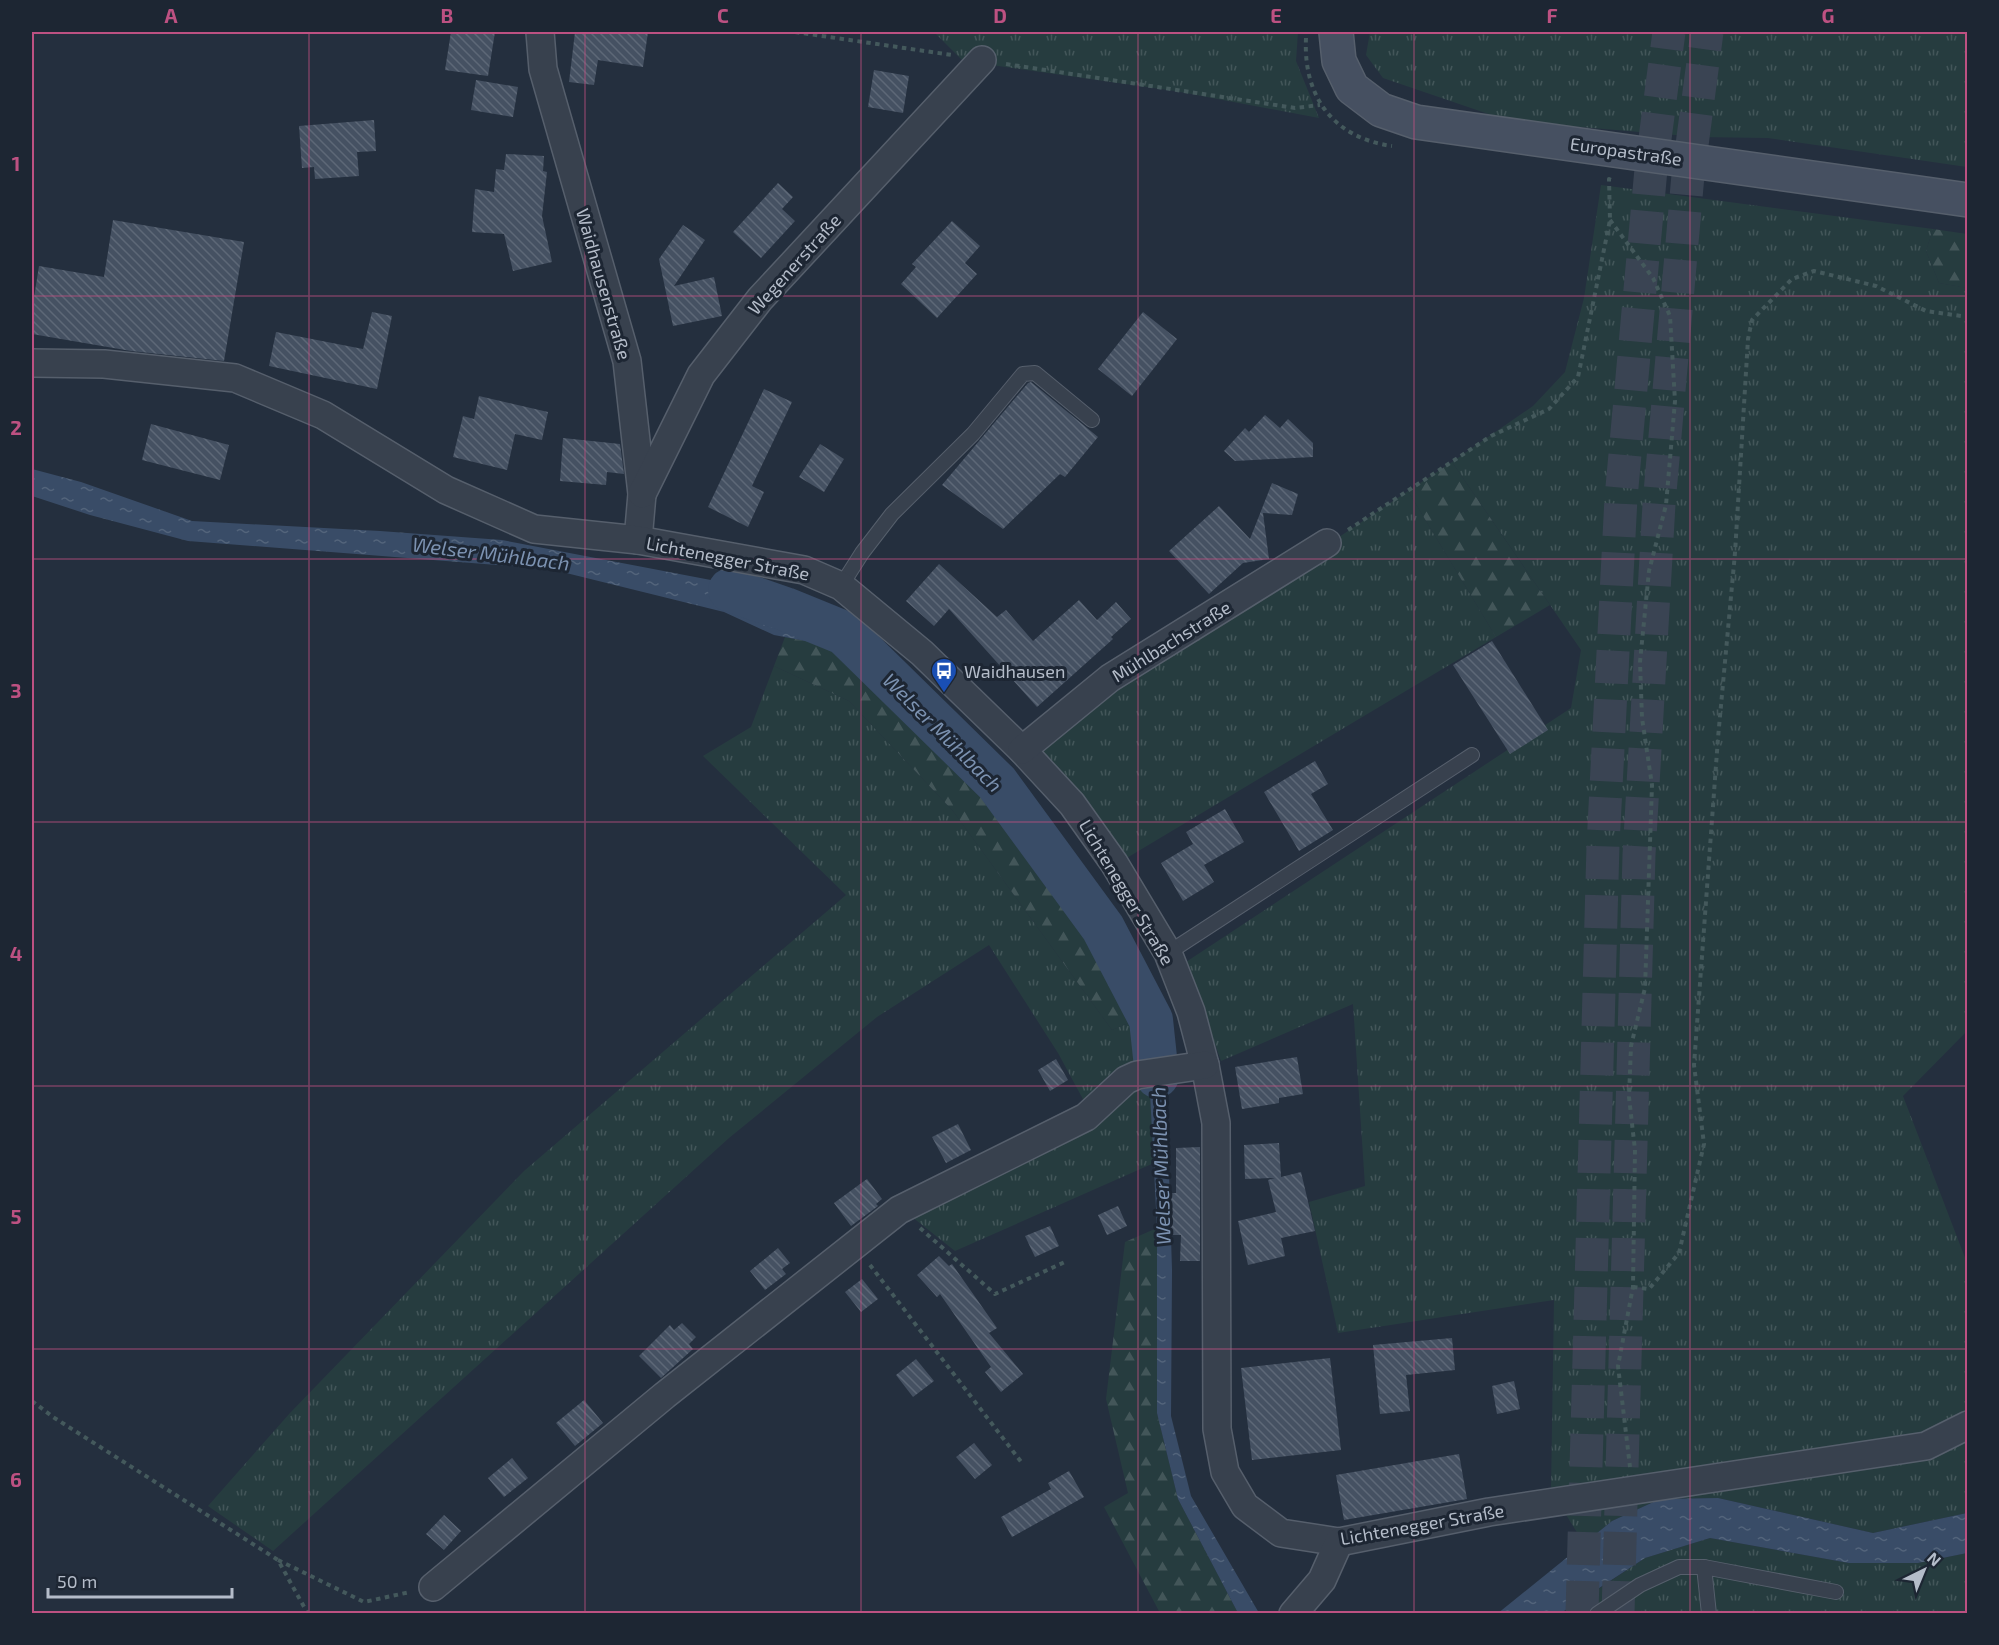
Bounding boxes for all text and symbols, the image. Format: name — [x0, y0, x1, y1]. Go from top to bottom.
text: A — [164, 3, 178, 27]
text: B — [441, 3, 453, 27]
text: C — [717, 3, 729, 27]
text: D — [993, 3, 1007, 27]
text: E — [1270, 3, 1282, 27]
text: F — [1546, 3, 1558, 27]
text: G — [1822, 3, 1834, 27]
street label: Europastraße — [1569, 132, 1683, 170]
text: 1 — [12, 151, 20, 175]
street label: Waidhausenstraße — [572, 206, 636, 362]
street label: Wegenerstraße — [743, 209, 845, 319]
text: 2 — [10, 415, 22, 439]
water label: Welser Mühlbach — [411, 531, 571, 575]
street label: Lichtenegger Straße — [644, 531, 812, 585]
street label: Mühlbachstraße — [1107, 596, 1235, 686]
bus stop icon: Waidhausen — [929, 656, 959, 694]
place label: Waidhausen — [964, 660, 1065, 682]
water label: Welser Mühlbach — [878, 667, 1008, 797]
text: 3 — [10, 678, 22, 702]
street label: Lichtenegger Straße — [1075, 815, 1179, 969]
text: 4 — [10, 941, 23, 965]
water label: Welser Mühlbach — [1145, 1086, 1175, 1246]
text: 5 — [10, 1204, 22, 1228]
text: 6 — [10, 1467, 22, 1491]
street label: Lichtenegger Straße — [1338, 1499, 1506, 1549]
north arrow — [1894, 1540, 1954, 1600]
text: N — [1924, 1548, 1945, 1570]
scale bar — [48, 1561, 232, 1599]
text: 50 m — [57, 1570, 97, 1592]

